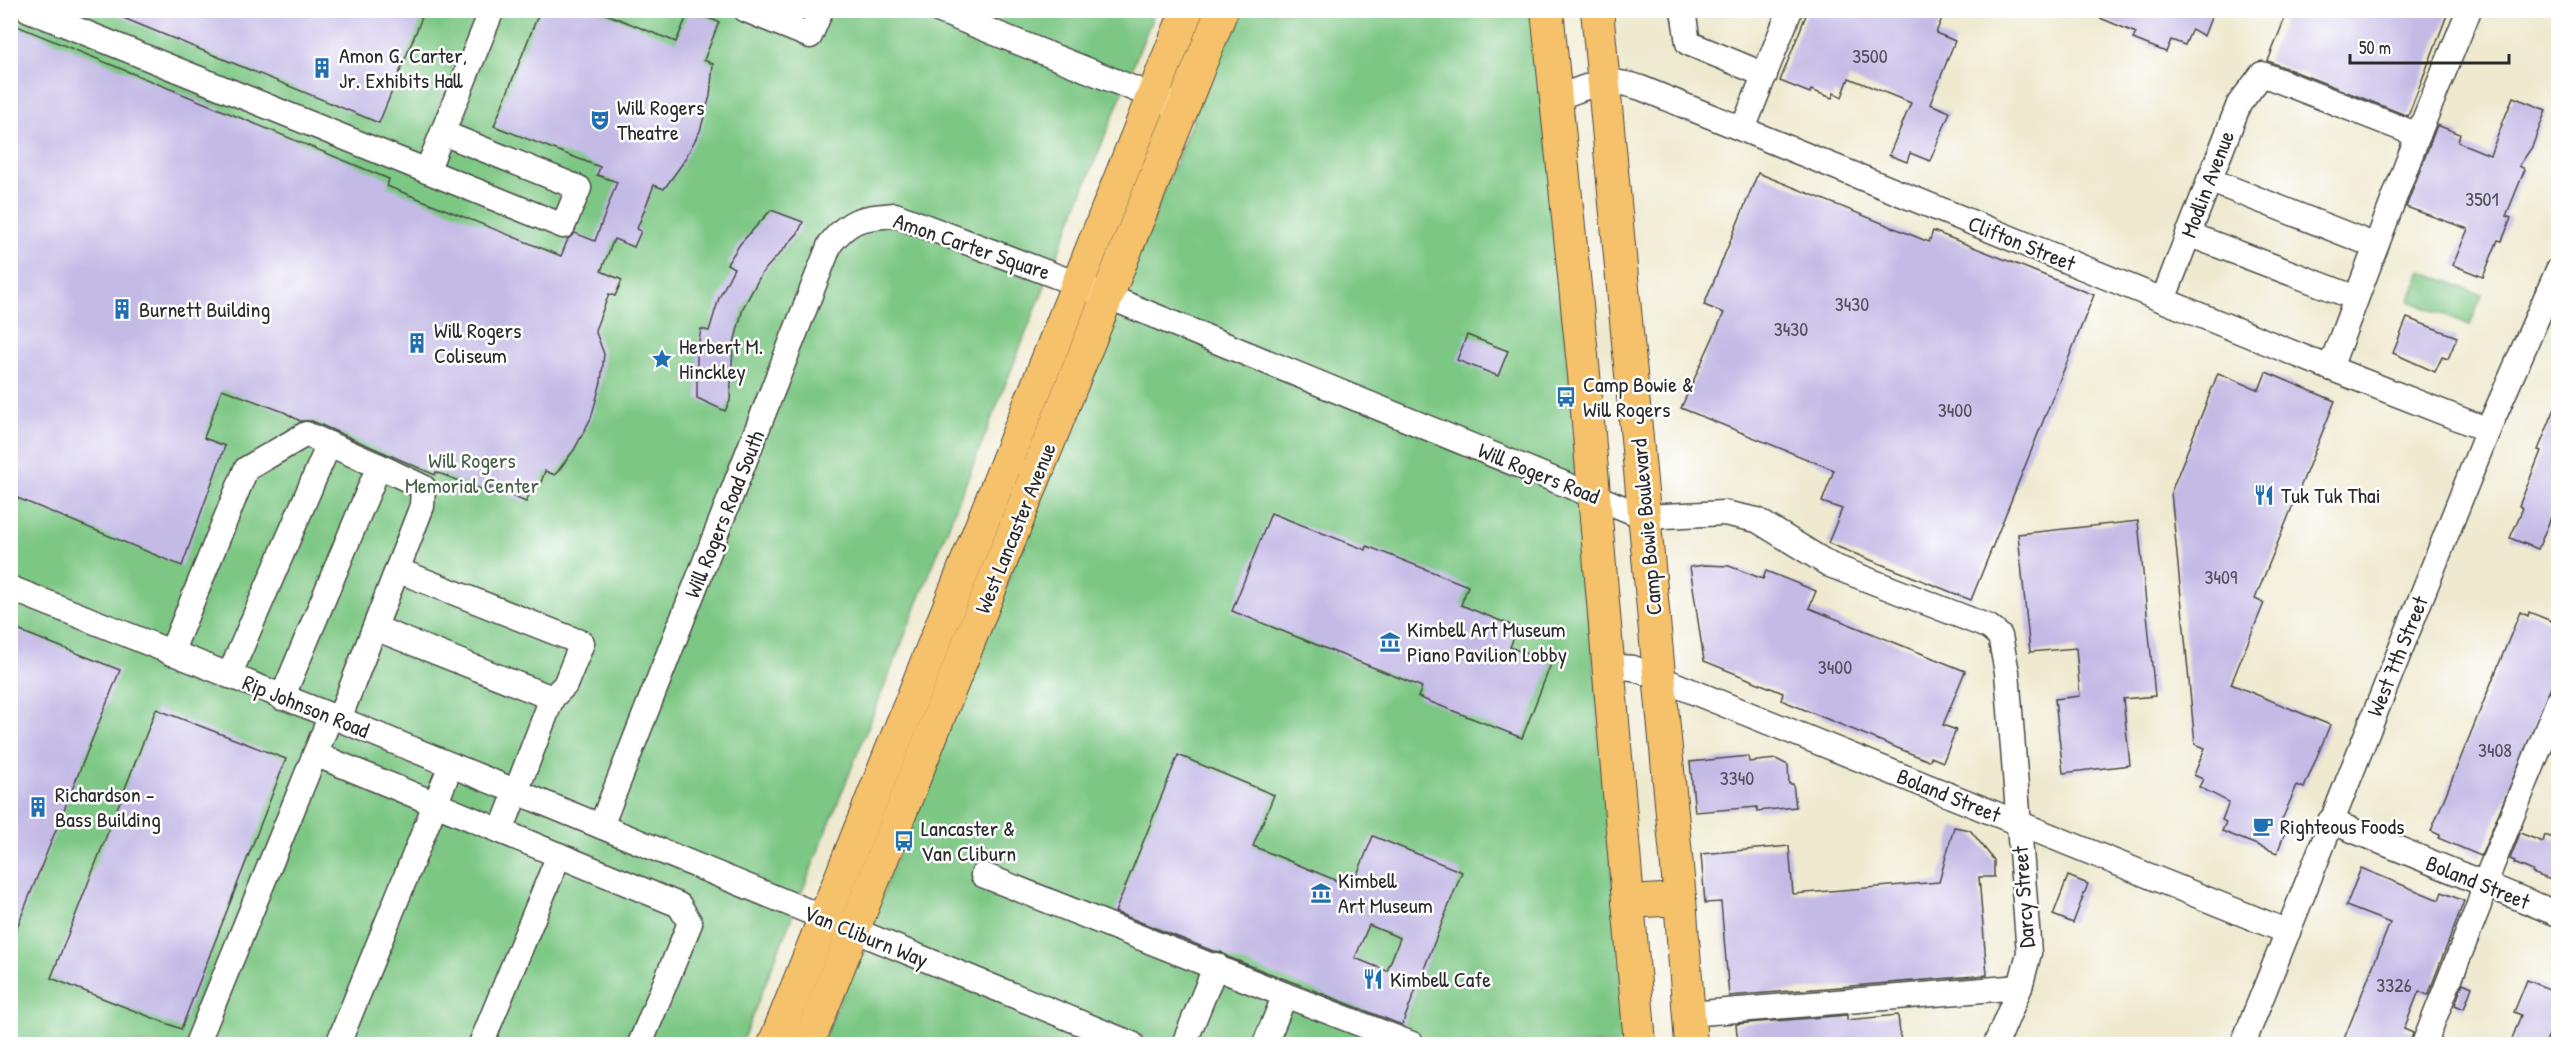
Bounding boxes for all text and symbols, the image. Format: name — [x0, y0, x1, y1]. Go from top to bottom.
scale bar — [2350, 27, 2509, 65]
text: 50 m — [2359, 35, 2391, 60]
place label: Amon G. Carter, Jr. Exhibits Hall — [339, 40, 467, 95]
house number: 3500 — [1852, 42, 1888, 69]
building icon: Amon G. Carter, Jr. Exhibits Hall — [310, 56, 334, 80]
place label: Will Rogers Theatre — [617, 92, 704, 147]
theatre icon: Will Rogers Theatre — [588, 108, 612, 132]
street label: Modlin Avenue — [2173, 126, 2241, 242]
house number: 3501 — [2465, 185, 2499, 212]
street label: Amon Carter Square — [890, 205, 1054, 287]
street label: Clifton Street — [1964, 208, 2081, 278]
house number: 3430 — [1835, 290, 1869, 317]
place label: Burnett Building — [139, 294, 270, 324]
building icon: Burnett Building — [110, 297, 134, 321]
place label: Will Rogers Coliseum — [434, 315, 521, 370]
house number: 3430 — [1774, 315, 1808, 342]
building icon: Will Rogers Coliseum — [405, 331, 429, 355]
place label: Herbert M. Hinckley — [679, 331, 763, 386]
place icon: Herbert M. Hinckley — [650, 347, 674, 371]
place label: Camp Bowie & Will Rogers — [1583, 369, 1694, 424]
bus stop icon: Camp Bowie & Will Rogers — [1554, 385, 1578, 409]
house number: 3400 — [1938, 396, 1972, 423]
street label: Will Rogers Road South — [677, 426, 771, 602]
street label: Will Rogers Road — [1474, 435, 1605, 511]
street label: Camp Bowie Boulevard — [1623, 437, 1669, 616]
street label: West Lancaster Avenue — [967, 438, 1063, 618]
park label: Will Rogers Memorial Center — [405, 445, 540, 500]
place label: Tuk Tuk Thai — [2281, 480, 2381, 510]
restaurant icon: Tuk Tuk Thai — [2252, 483, 2276, 507]
house number: 3409 — [2205, 563, 2237, 590]
street label: West 7th Street — [2359, 591, 2435, 721]
place label: Kimbell Art Museum Piano Pavilion Lobby — [1407, 614, 1567, 669]
museum icon: Kimbell Art Museum Piano Pavilion Lobby — [1378, 630, 1402, 654]
house number: 3400 — [1818, 653, 1852, 680]
street label: Rip Johnson Road — [238, 667, 374, 745]
house number: 3408 — [2478, 736, 2512, 763]
street label: Boland Street — [1893, 761, 2006, 830]
house number: 3340 — [1720, 764, 1754, 791]
place label: Richardson - Bass Building — [55, 779, 161, 834]
building icon: Richardson - Bass Building — [26, 795, 50, 819]
place label: Righteous Foods — [2280, 811, 2405, 841]
place label: Lancaster & Van Cliburn — [921, 813, 1016, 868]
cafe icon: Righteous Foods — [2251, 814, 2275, 838]
bus stop icon: Lancaster & Van Cliburn — [892, 829, 916, 853]
street label: Darcy Street — [2004, 845, 2042, 949]
street label: Boland Street — [2422, 848, 2535, 917]
place label: Kimbell Art Museum — [1338, 865, 1433, 920]
museum icon: Kimbell Art Museum — [1309, 881, 1333, 905]
street label: Van Cliburn Way — [799, 897, 933, 975]
place label: Kimbell Cafe — [1390, 964, 1491, 994]
restaurant icon: Kimbell Cafe — [1361, 967, 1385, 991]
house number: 3326 — [2376, 971, 2412, 998]

